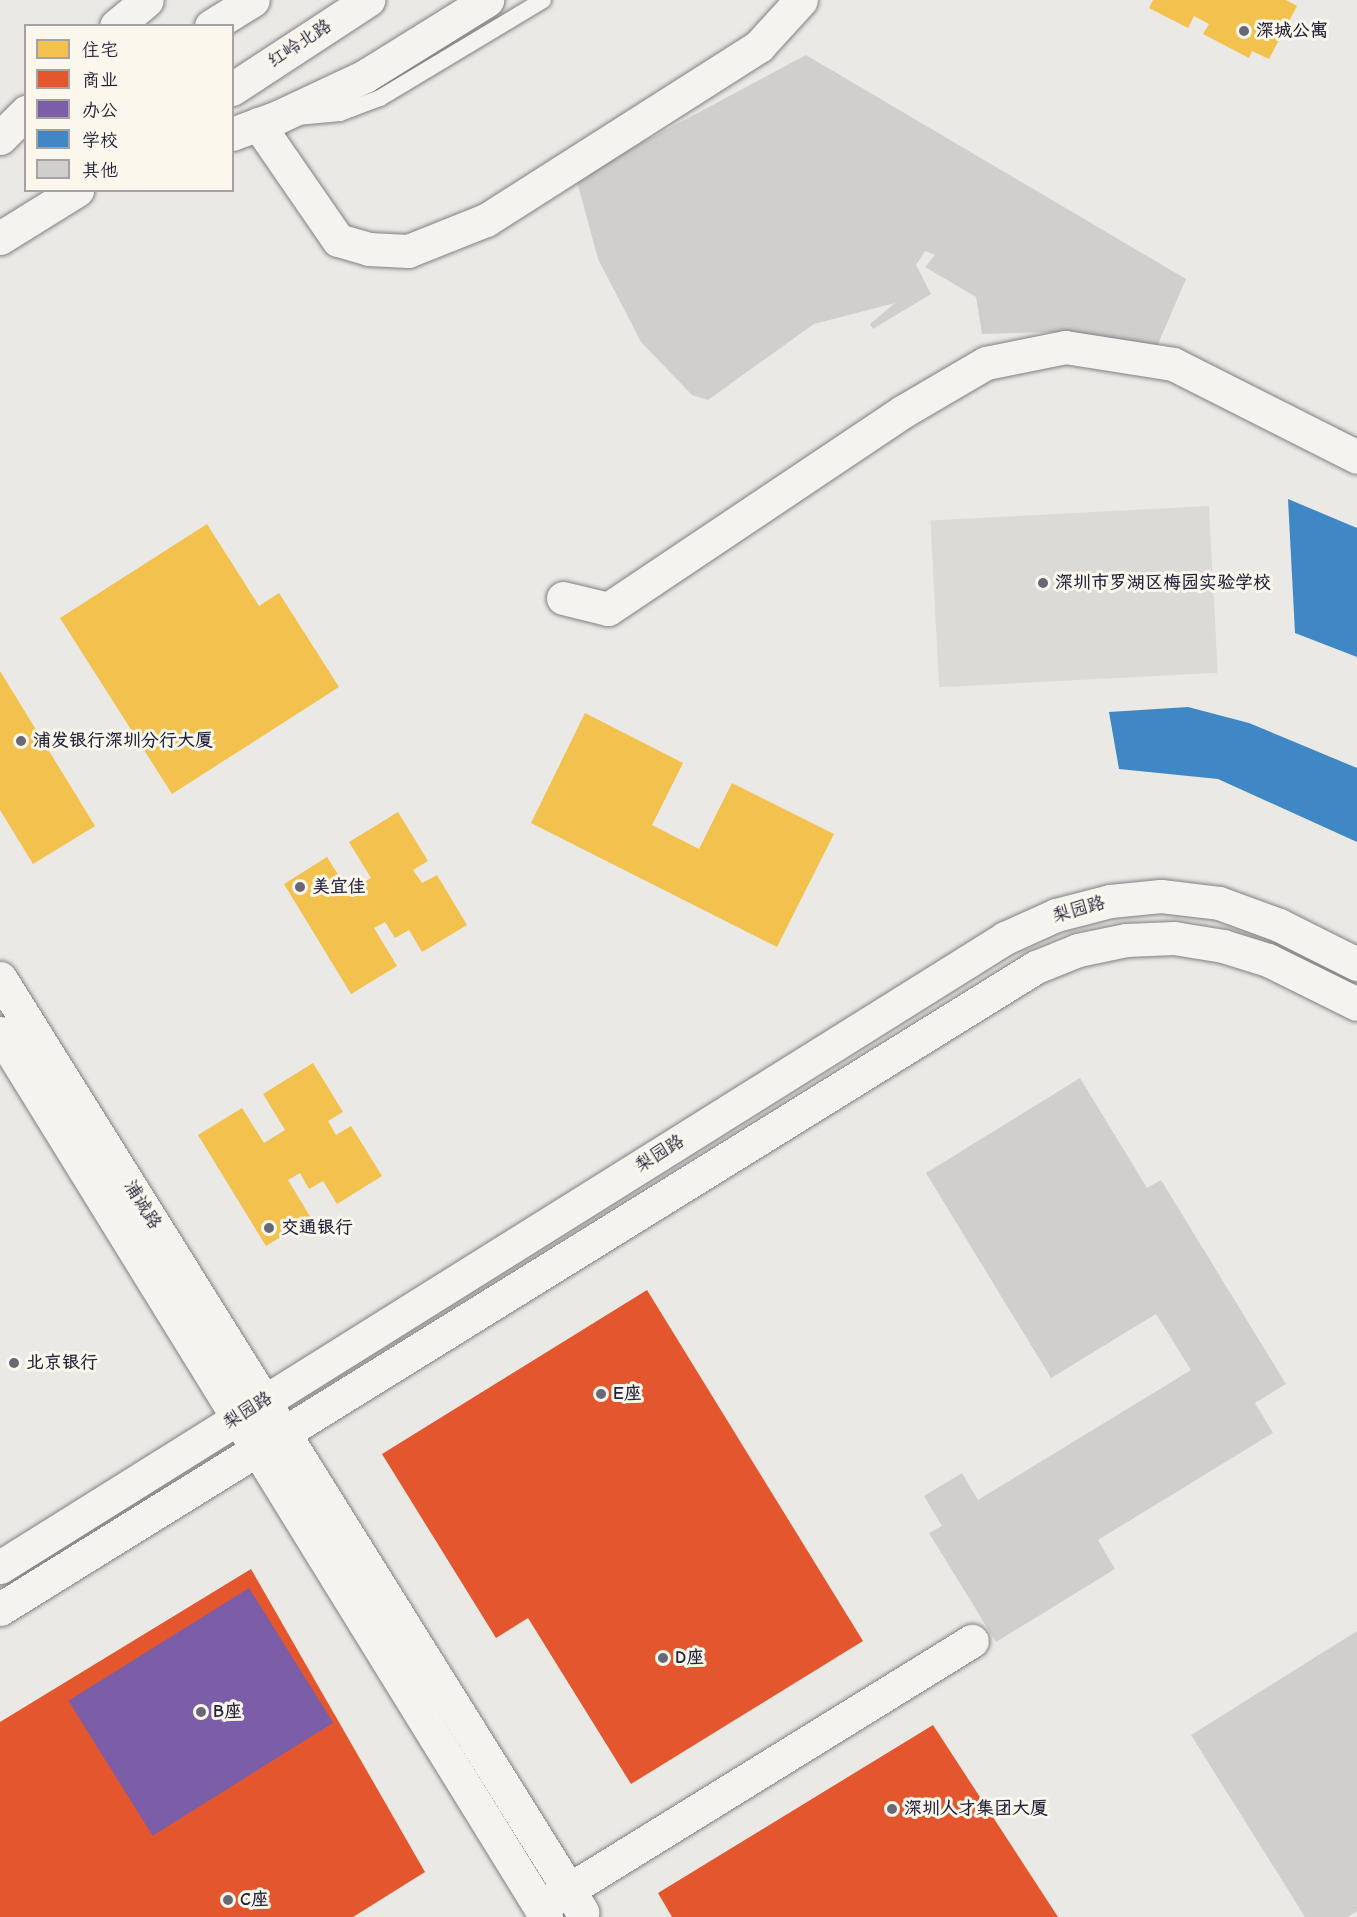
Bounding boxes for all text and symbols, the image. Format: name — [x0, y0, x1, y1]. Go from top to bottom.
street label: 红岭北路 — [264, 15, 336, 73]
place label: 深城公寓 — [1256, 20, 1328, 42]
legend — [24, 24, 234, 192]
marker: 深城公寓 — [1237, 24, 1251, 38]
text: 住宅 — [82, 40, 118, 61]
text: 商业 — [82, 70, 118, 91]
text: 办公 — [82, 100, 118, 121]
text: 学校 — [82, 130, 118, 151]
text: 其他 — [82, 160, 118, 181]
place label: 深圳市罗湖区梅园实验学校 — [1055, 572, 1271, 594]
marker: 深圳市罗湖区梅园实验学校 — [1036, 576, 1050, 590]
place label: 浦发银行深圳分行大厦 — [33, 730, 213, 752]
marker: 浦发银行深圳分行大厦 — [14, 734, 28, 748]
place label: 美宜佳 — [312, 876, 366, 898]
marker: 美宜佳 — [293, 880, 307, 894]
street label: 梨园路 — [1050, 892, 1108, 928]
street label: 梨园路 — [631, 1131, 689, 1177]
street label: 浦诚路 — [119, 1176, 165, 1234]
place label: 交通银行 — [281, 1217, 353, 1239]
marker: 交通银行 — [262, 1221, 276, 1235]
place label: 北京银行 — [26, 1352, 98, 1374]
marker: 北京银行 — [7, 1356, 21, 1370]
place label: E座 — [613, 1383, 642, 1405]
marker: E座 — [594, 1387, 608, 1401]
street label: 梨园路 — [219, 1388, 277, 1434]
place label: D座 — [675, 1647, 704, 1669]
marker: D座 — [656, 1651, 670, 1665]
place label: B座 — [213, 1701, 242, 1723]
marker: B座 — [194, 1705, 208, 1719]
place label: 深圳人才集团大厦 — [904, 1798, 1048, 1820]
marker: 深圳人才集团大厦 — [885, 1802, 899, 1816]
place label: C座 — [240, 1889, 269, 1911]
marker: C座 — [221, 1893, 235, 1907]

